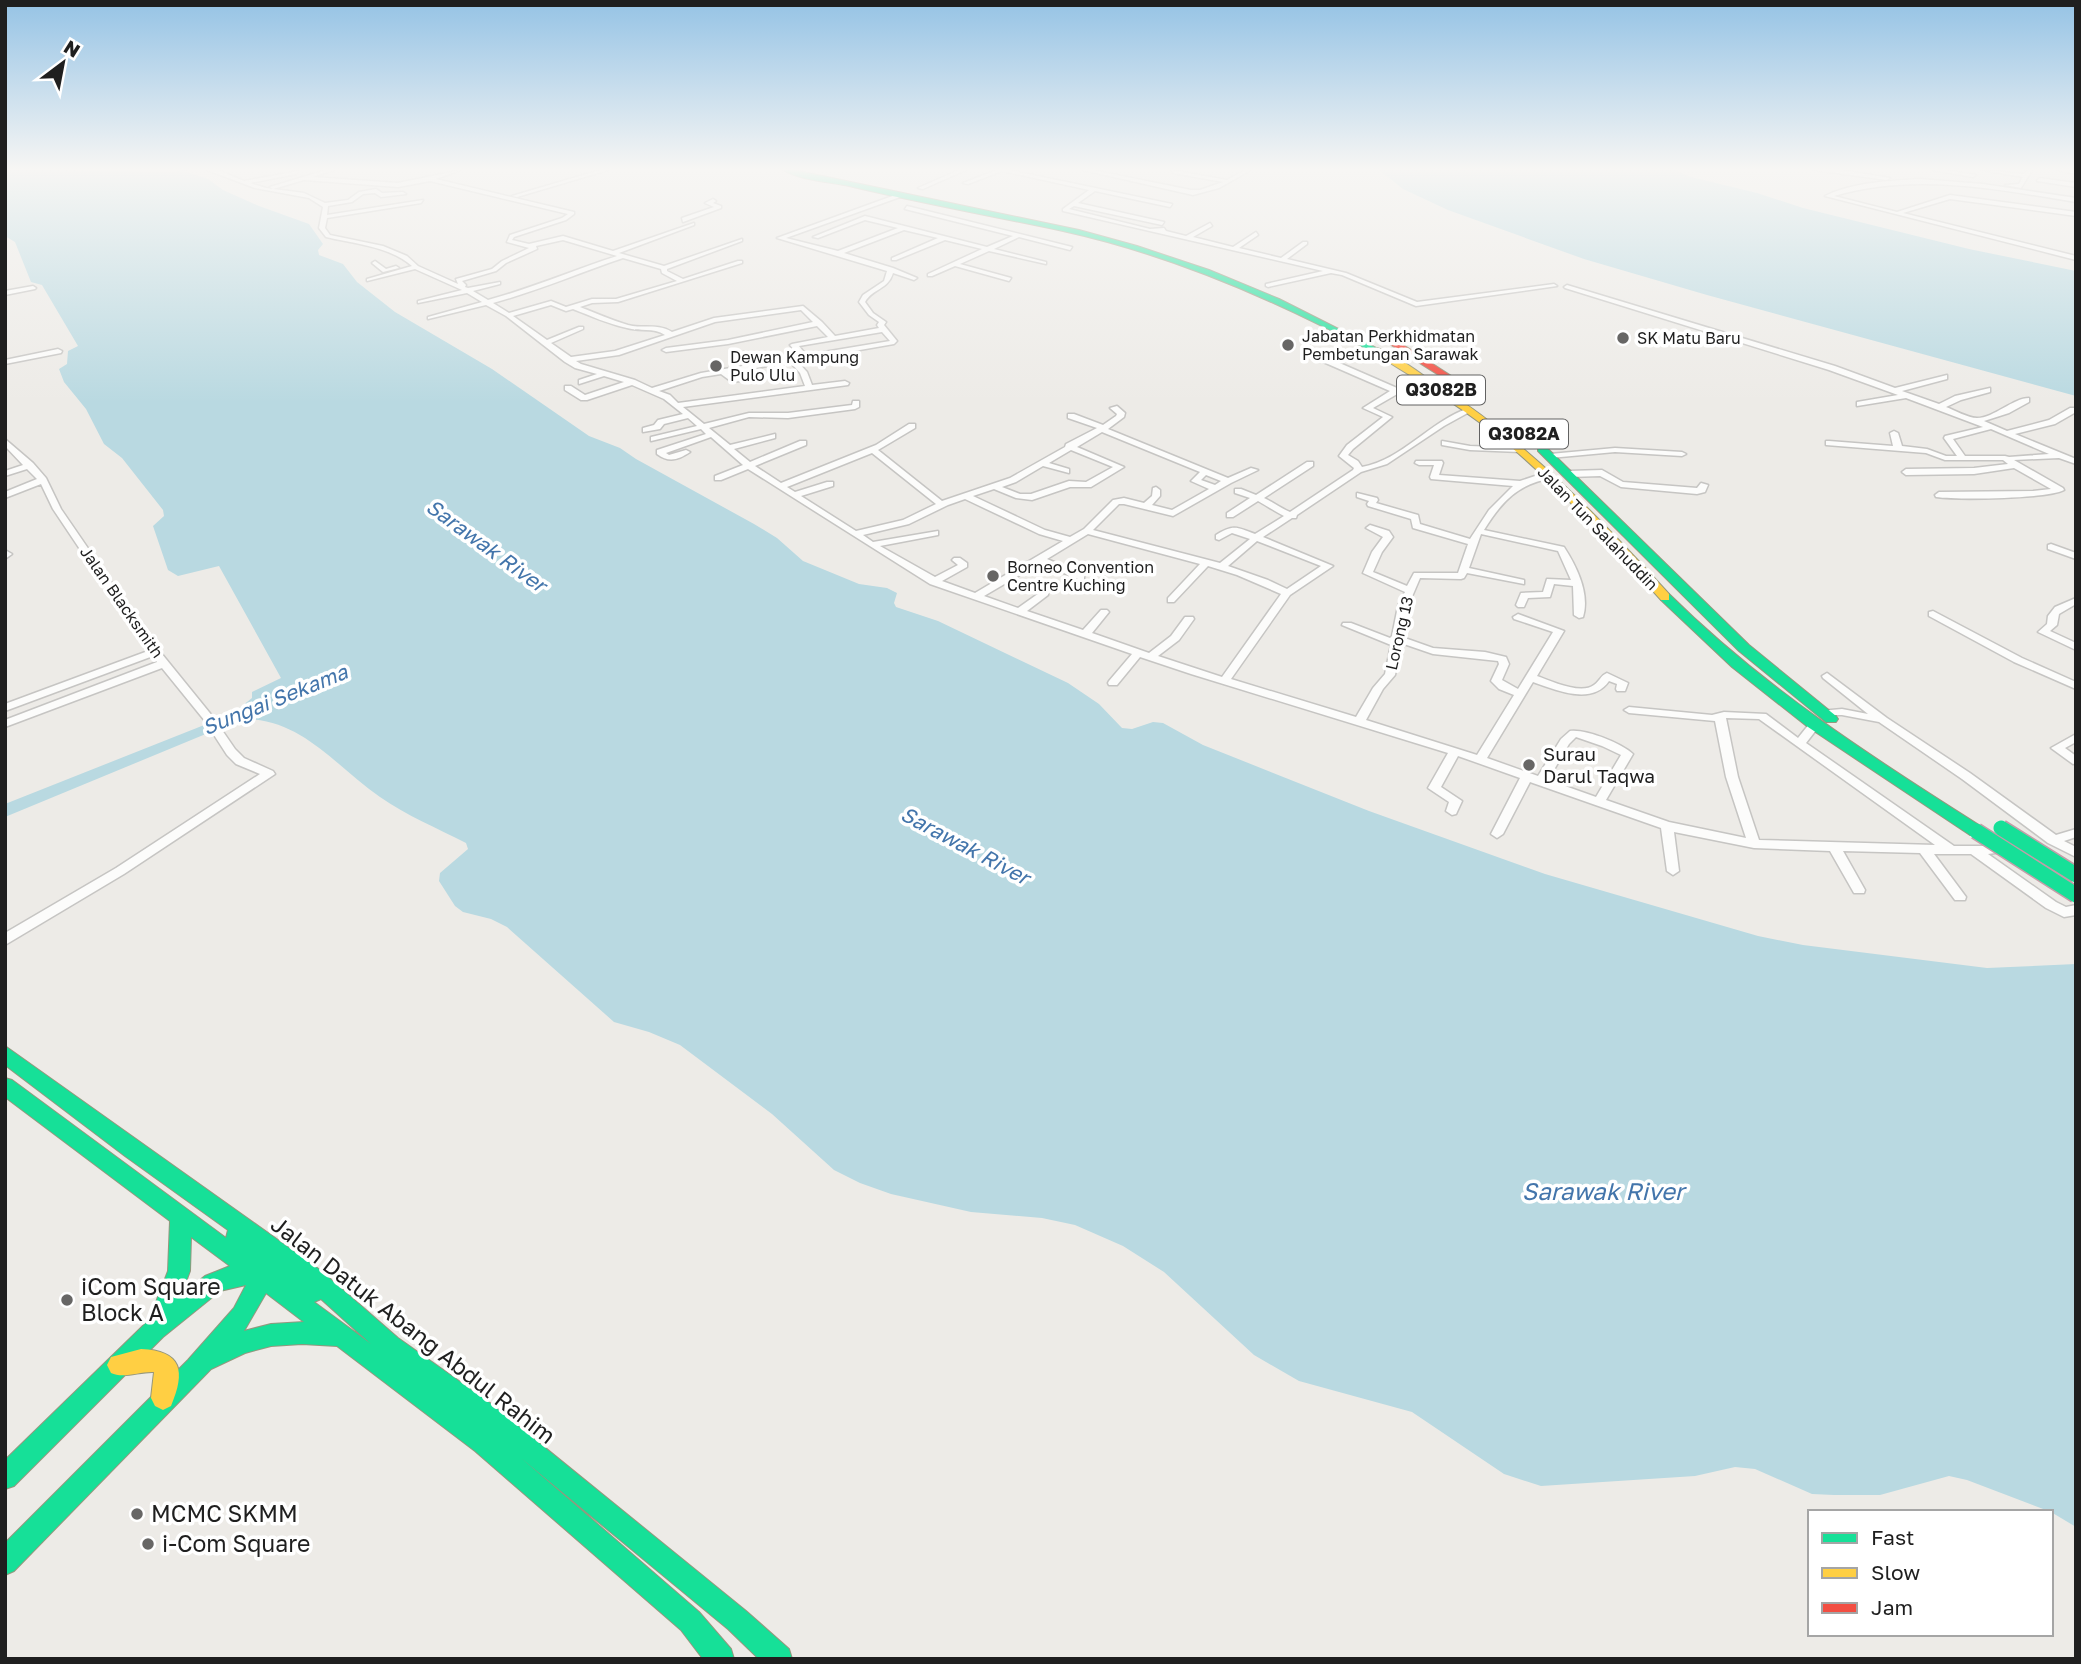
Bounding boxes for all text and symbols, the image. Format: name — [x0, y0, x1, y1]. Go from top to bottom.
north arrow — [28, 28, 98, 98]
text: N — [60, 35, 84, 62]
place label: Jabatan Perkhidmatan Pembetungan Sarawak — [1302, 326, 1478, 364]
place label: SK Matu Baru — [1637, 328, 1741, 348]
marker: SK Matu Baru — [1615, 330, 1631, 346]
marker: Jabatan Perkhidmatan Pembetungan Sarawak — [1280, 337, 1296, 353]
place label: Dewan Kampung Pulo Ulu — [730, 347, 859, 385]
marker: Dewan Kampung Pulo Ulu — [708, 358, 724, 374]
road number: Q3082B — [1397, 376, 1485, 404]
road number: Q3082A — [1480, 420, 1568, 448]
street label: Jalan Tun Salahuddin — [1534, 462, 1662, 594]
water label: Sarawak River — [421, 493, 554, 599]
street label: Jalan Blacksmith — [76, 542, 168, 662]
place label: Borneo Convention Centre Kuching — [1007, 557, 1154, 595]
marker: Borneo Convention Centre Kuching — [985, 568, 1001, 584]
street label: Lorong 13 — [1381, 594, 1417, 672]
water label: Sungai Sekama — [198, 658, 352, 740]
place label: Surau Darul Taqwa — [1543, 742, 1655, 787]
marker: Surau Darul Taqwa — [1521, 757, 1537, 773]
water label: Sarawak River — [897, 800, 1037, 891]
water label: Sarawak River — [1522, 1176, 1688, 1205]
street label: Jalan Datuk Abang Abdul Rahim — [266, 1209, 561, 1449]
place label: iCom Square Block A — [81, 1272, 221, 1326]
marker: iCom Square Block A — [59, 1292, 75, 1308]
place label: MCMC SKMM — [151, 1499, 298, 1527]
marker: MCMC SKMM — [129, 1506, 145, 1522]
legend — [1808, 1510, 2053, 1636]
text: Fast — [1871, 1524, 1914, 1550]
place label: i-Com Square — [162, 1529, 310, 1557]
marker: i-Com Square — [140, 1536, 156, 1552]
text: Slow — [1871, 1559, 1920, 1585]
text: Jam — [1871, 1594, 1913, 1620]

